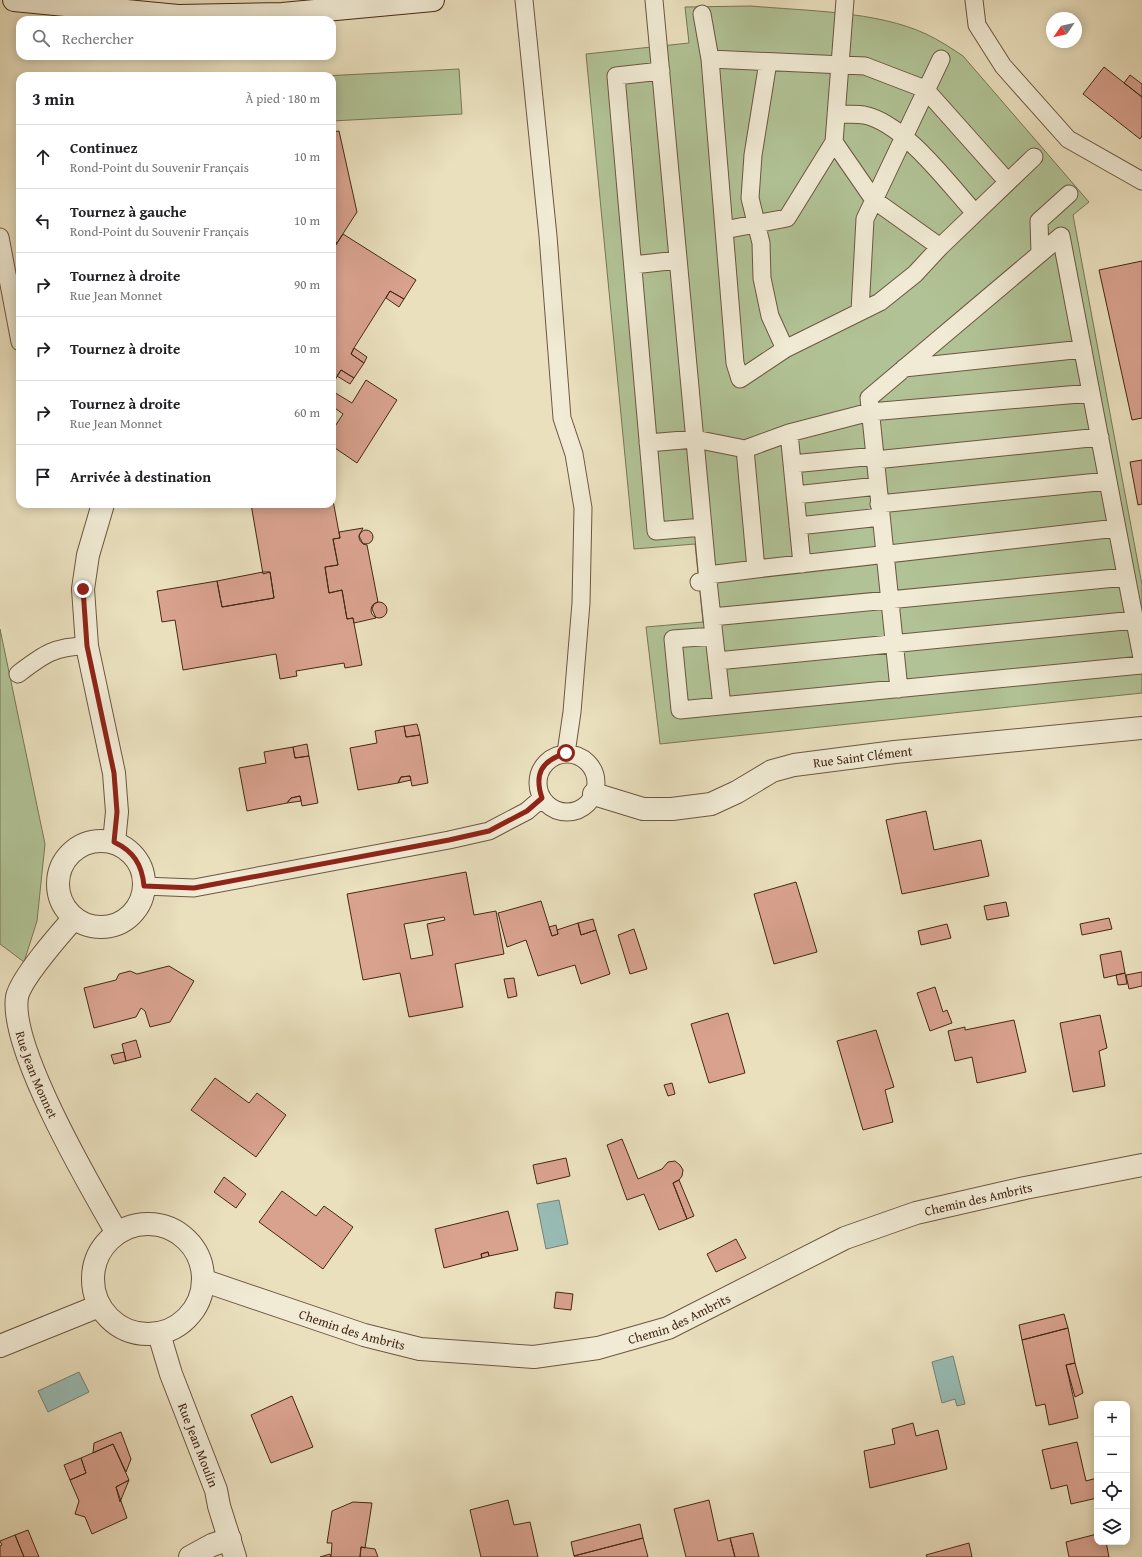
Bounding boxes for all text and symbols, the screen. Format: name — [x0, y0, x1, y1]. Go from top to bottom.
north arrow — [1046, 12, 1082, 48]
search box — [16, 16, 336, 60]
icon: search — [30, 27, 52, 49]
text: Rechercher — [62, 28, 134, 49]
text: 3 min — [32, 86, 74, 111]
text: À pied · 180 m — [245, 89, 320, 108]
text: Continuez — [70, 137, 138, 158]
icon: ahead — [32, 146, 54, 168]
text: 10 m — [294, 147, 320, 166]
text: Rond-Point du Souvenir Français — [70, 158, 249, 177]
text: Tournez à gauche — [70, 201, 187, 222]
icon: left — [32, 210, 54, 232]
text: 10 m — [294, 211, 320, 230]
text: Rond-Point du Souvenir Français — [70, 222, 249, 241]
text: Tournez à droite — [70, 265, 180, 286]
icon: right — [32, 274, 54, 296]
text: 90 m — [294, 275, 320, 294]
text: Rue Jean Monnet — [70, 286, 163, 305]
icon: right — [32, 338, 54, 360]
text: Tournez à droite — [70, 338, 180, 359]
text: 10 m — [294, 339, 320, 358]
text: Tournez à droite — [70, 393, 180, 414]
icon: right — [32, 402, 54, 424]
text: 60 m — [294, 403, 320, 422]
text: Rue Jean Monnet — [70, 414, 163, 433]
icon: arrive — [32, 466, 54, 488]
text: Arrivée à destination — [70, 466, 211, 487]
route end — [74, 580, 92, 598]
street label: Rue Saint Clément — [812, 741, 914, 772]
route start — [557, 744, 575, 762]
street label: Rue Jean Monnet — [11, 1029, 63, 1122]
street label: Chemin des Ambrits — [922, 1177, 1034, 1220]
street label: Chemin des Ambrits — [626, 1288, 734, 1349]
street label: Chemin des Ambrits — [297, 1304, 407, 1354]
street label: Rue Jean Moulin — [174, 1400, 224, 1491]
map controls — [1094, 1401, 1130, 1545]
button: + — [1094, 1401, 1130, 1437]
button: − — [1094, 1437, 1130, 1473]
button: locate — [1094, 1473, 1130, 1509]
button: layers — [1094, 1509, 1130, 1545]

